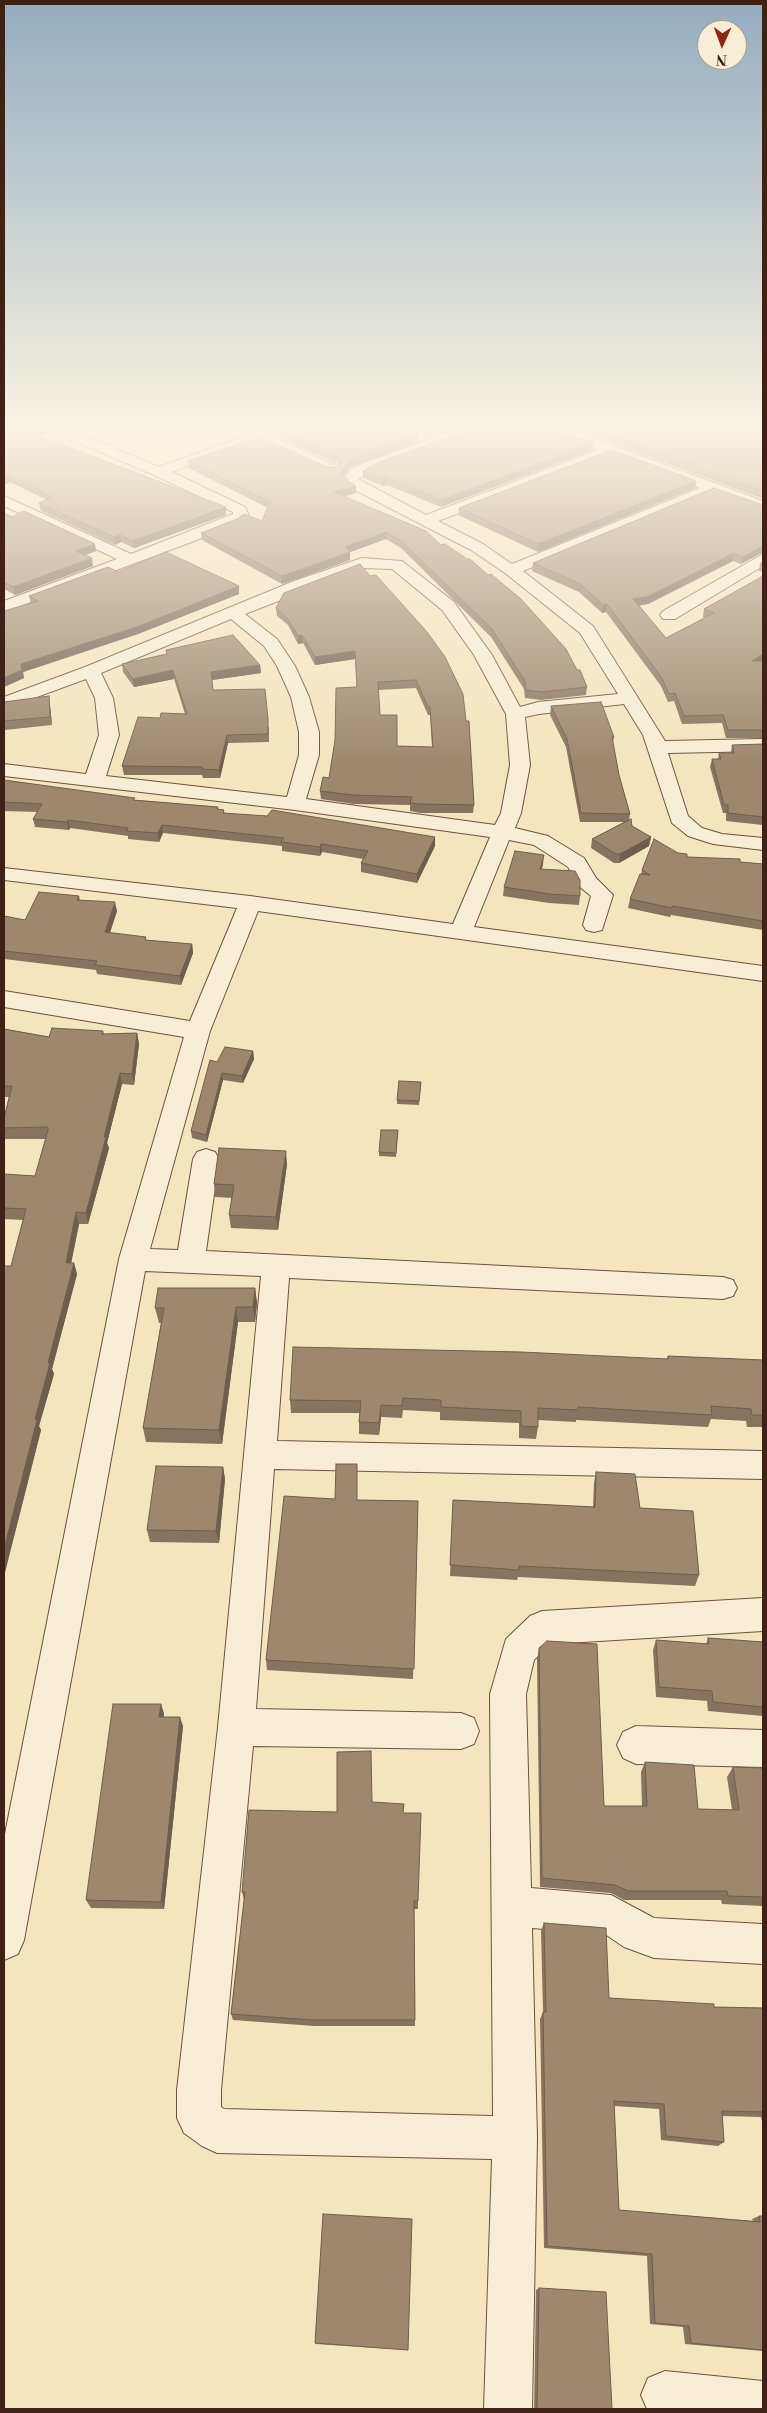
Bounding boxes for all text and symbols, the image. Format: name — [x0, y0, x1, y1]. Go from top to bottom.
north arrow — [697, 20, 747, 70]
text: N — [716, 50, 727, 68]

